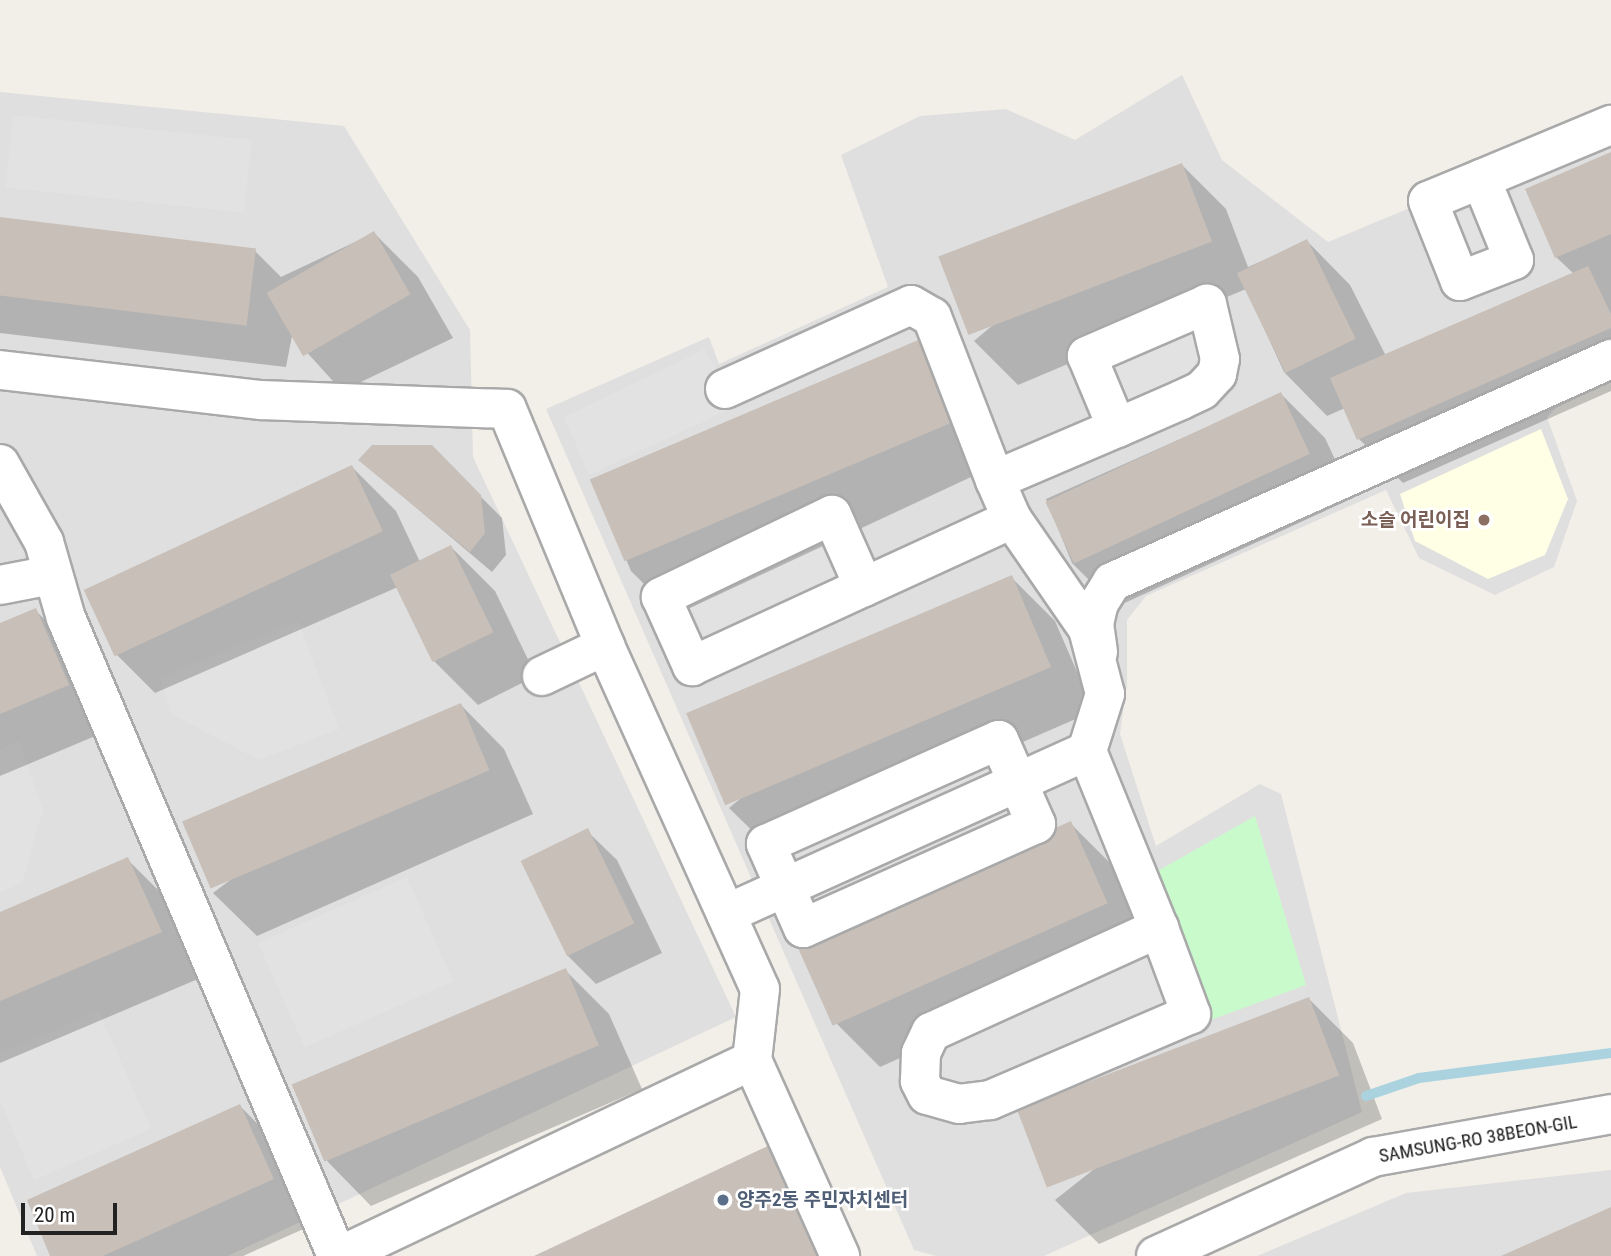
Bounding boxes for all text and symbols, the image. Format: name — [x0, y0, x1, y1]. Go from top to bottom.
place label: 소슬 어린이집 — [1361, 509, 1470, 531]
marker: 소슬 어린이집 — [1476, 512, 1492, 528]
street label: SAMSUNG-RO 38BEON-GIL — [1377, 1110, 1579, 1168]
place label: 양주2동 주민자치센터 — [737, 1189, 908, 1211]
scale bar — [24, 1190, 121, 1234]
marker: 양주2동 주민자치센터 — [715, 1192, 731, 1208]
text: 20 m — [34, 1203, 75, 1227]

